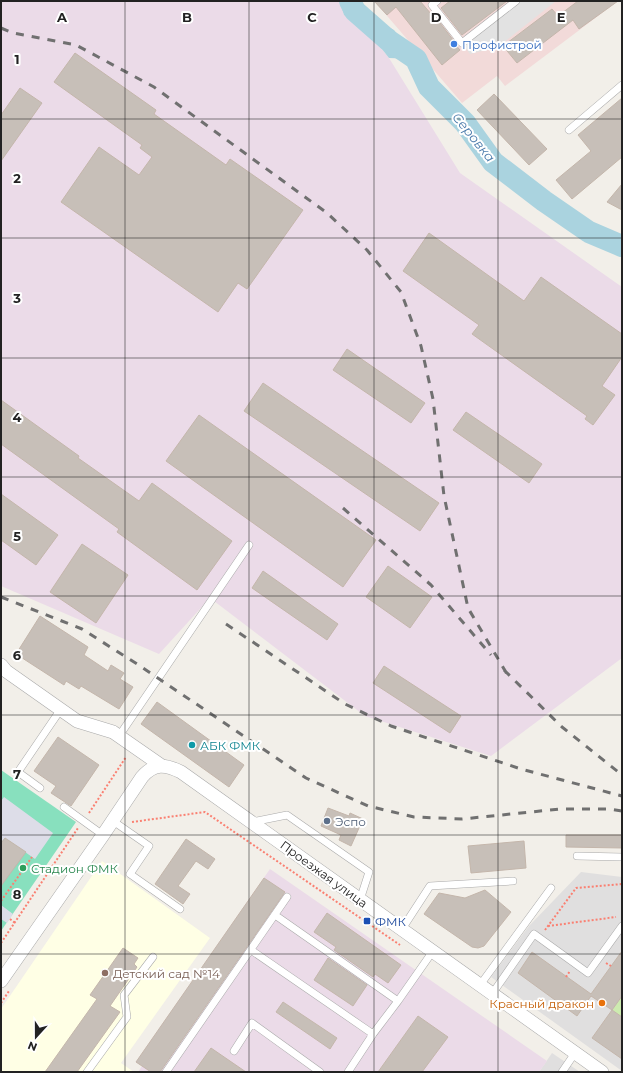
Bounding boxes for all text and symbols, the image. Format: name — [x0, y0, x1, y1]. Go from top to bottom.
text: A — [56, 9, 68, 25]
text: B — [182, 9, 192, 25]
text: C — [307, 9, 317, 25]
text: D — [431, 9, 442, 25]
text: E — [557, 9, 566, 25]
place label: Профистрой — [462, 37, 542, 52]
marker: Профистрой — [449, 39, 459, 49]
text: 1 — [14, 51, 20, 67]
water label: Серовка — [449, 109, 499, 165]
text: 2 — [13, 170, 21, 186]
text: 3 — [12, 290, 21, 306]
text: 4 — [13, 409, 22, 425]
text: 5 — [13, 528, 21, 544]
text: 6 — [13, 647, 22, 663]
place label: АБК ФМК — [200, 738, 261, 753]
marker: АБК ФМК — [187, 740, 197, 750]
text: 7 — [13, 766, 21, 782]
place label: Эспо — [335, 814, 366, 829]
marker: Эспо — [322, 816, 332, 826]
street label: Проезжая улица — [277, 837, 371, 911]
place label: Стадион ФМК — [31, 861, 119, 876]
marker: Стадион ФМК — [18, 863, 28, 873]
text: 8 — [13, 886, 22, 902]
place label: ФМК — [375, 914, 407, 929]
marker: ФМК — [362, 916, 372, 926]
place label: Детский сад №14 — [113, 966, 220, 981]
marker: Детский сад №14 — [100, 968, 110, 978]
place label: Красный дракон — [489, 996, 594, 1011]
marker: Красный дракон — [597, 998, 607, 1008]
north arrow — [16, 1017, 56, 1057]
text: N — [26, 1038, 39, 1054]

